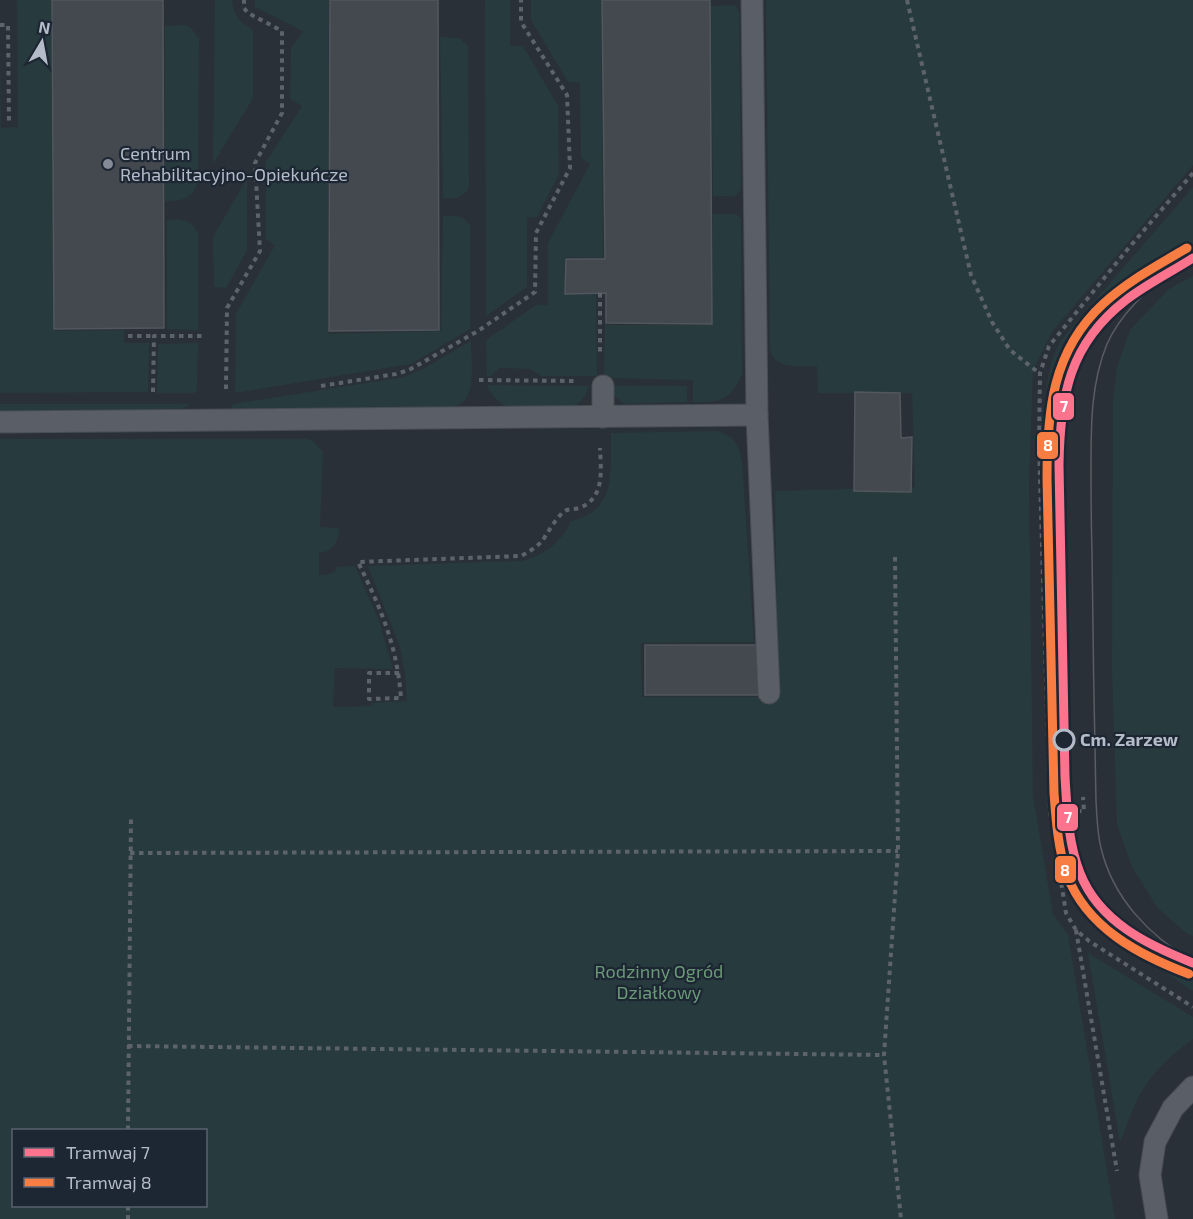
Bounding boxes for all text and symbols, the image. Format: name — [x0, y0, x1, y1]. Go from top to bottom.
north arrow — [12, 12, 72, 72]
text: N — [37, 16, 52, 37]
place label: Centrum Rehabilitacyjno-Opiekuńcze — [120, 142, 348, 185]
marker: Centrum Rehabilitacyjno-Opiekuńcze — [101, 157, 115, 171]
line badge: 7 — [1052, 392, 1075, 421]
text: 7 — [1060, 396, 1069, 415]
line badge: 8 — [1036, 431, 1059, 460]
text: 8 — [1043, 435, 1053, 454]
place label: Cm. Zarzew — [1080, 728, 1179, 750]
marker: Cm. Zarzew — [1053, 729, 1075, 751]
line badge: 7 — [1056, 803, 1079, 832]
text: 7 — [1064, 807, 1073, 826]
line badge: 8 — [1054, 855, 1077, 884]
text: 8 — [1060, 860, 1070, 879]
park label: Rodzinny Ogród Działkowy — [595, 960, 723, 1003]
legend — [12, 1129, 207, 1207]
text: Tramwaj 7 — [66, 1141, 150, 1163]
text: Tramwaj 8 — [66, 1171, 152, 1193]

